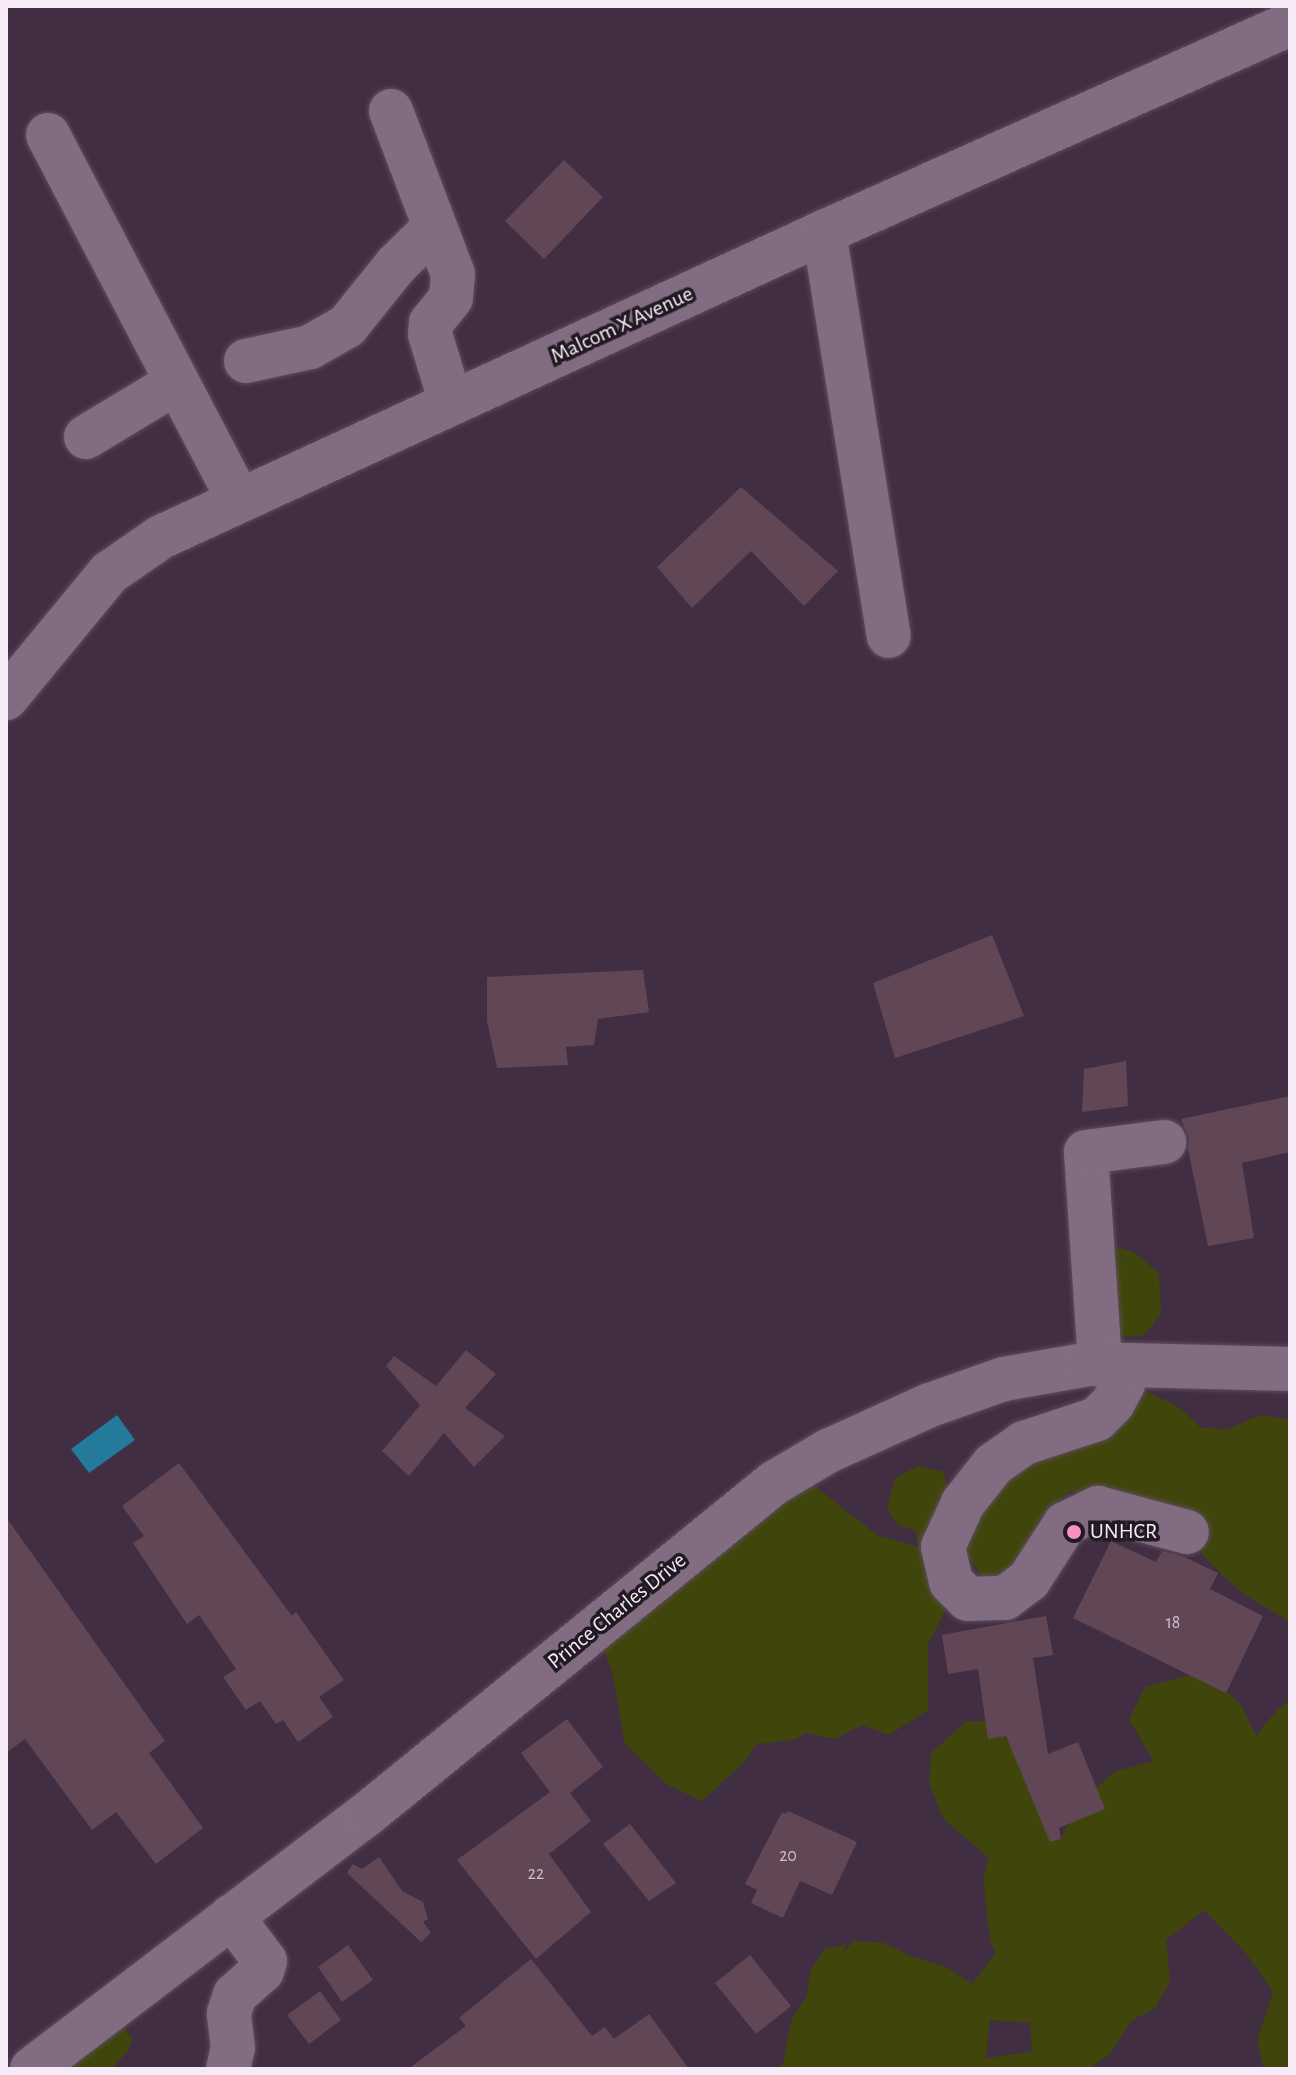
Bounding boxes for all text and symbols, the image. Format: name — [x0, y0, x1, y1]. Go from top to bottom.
street label: Malcom X Avenue — [547, 281, 697, 369]
place label: UNHCR — [1090, 1519, 1157, 1545]
marker: UNHCR — [1065, 1523, 1083, 1541]
street label: Prince Charles Drive — [543, 1547, 691, 1675]
house number: 18 — [1166, 1612, 1180, 1634]
house number: 20 — [779, 1845, 797, 1867]
house number: 22 — [528, 1863, 544, 1885]

